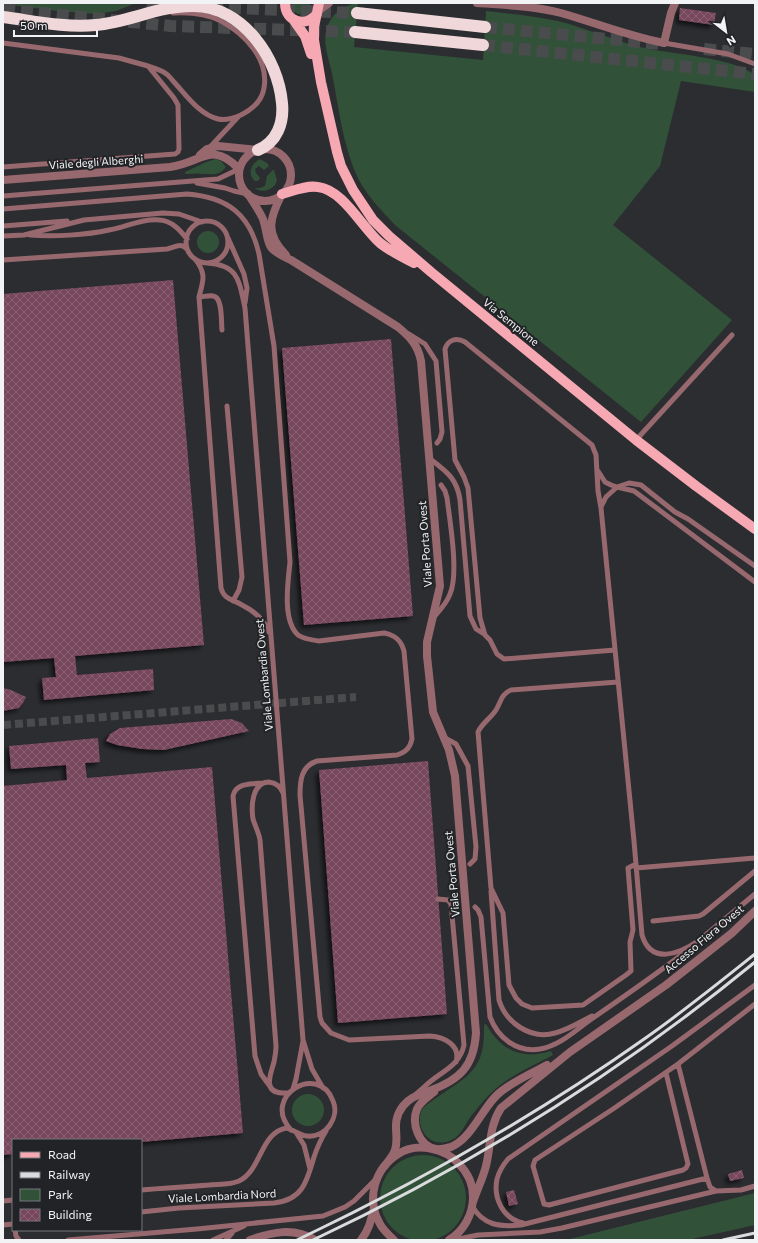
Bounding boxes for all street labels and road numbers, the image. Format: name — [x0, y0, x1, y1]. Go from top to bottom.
street label: Viale degli Alberghi — [48, 152, 144, 171]
street label: Via Sempione — [481, 295, 542, 348]
street label: Viale Porta Ovest — [415, 500, 434, 588]
street label: Viale Lombardia Ovest — [252, 618, 275, 732]
street label: Viale Porta Ovest — [441, 830, 462, 918]
street label: Accesso Fiera Ovest — [661, 901, 746, 976]
street label: Viale Lombardia Nord — [168, 1186, 276, 1205]

